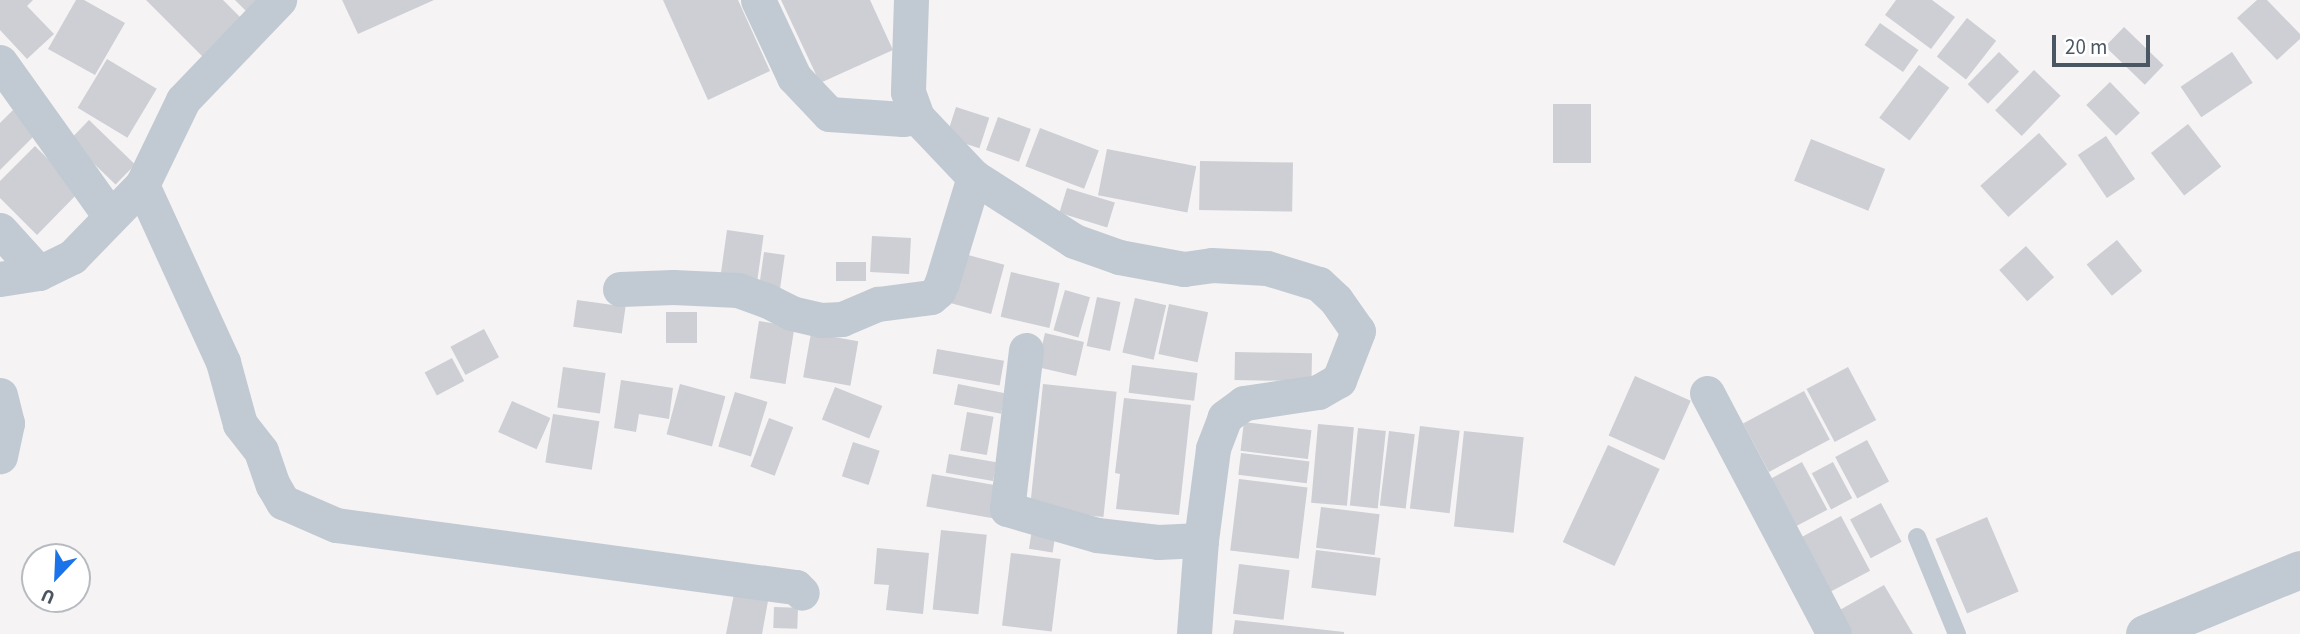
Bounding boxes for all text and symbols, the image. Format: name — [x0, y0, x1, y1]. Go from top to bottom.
scale bar — [2055, 21, 2153, 65]
text: 20 m — [2065, 32, 2107, 62]
north arrow — [21, 543, 91, 613]
text: U — [37, 581, 59, 611]

